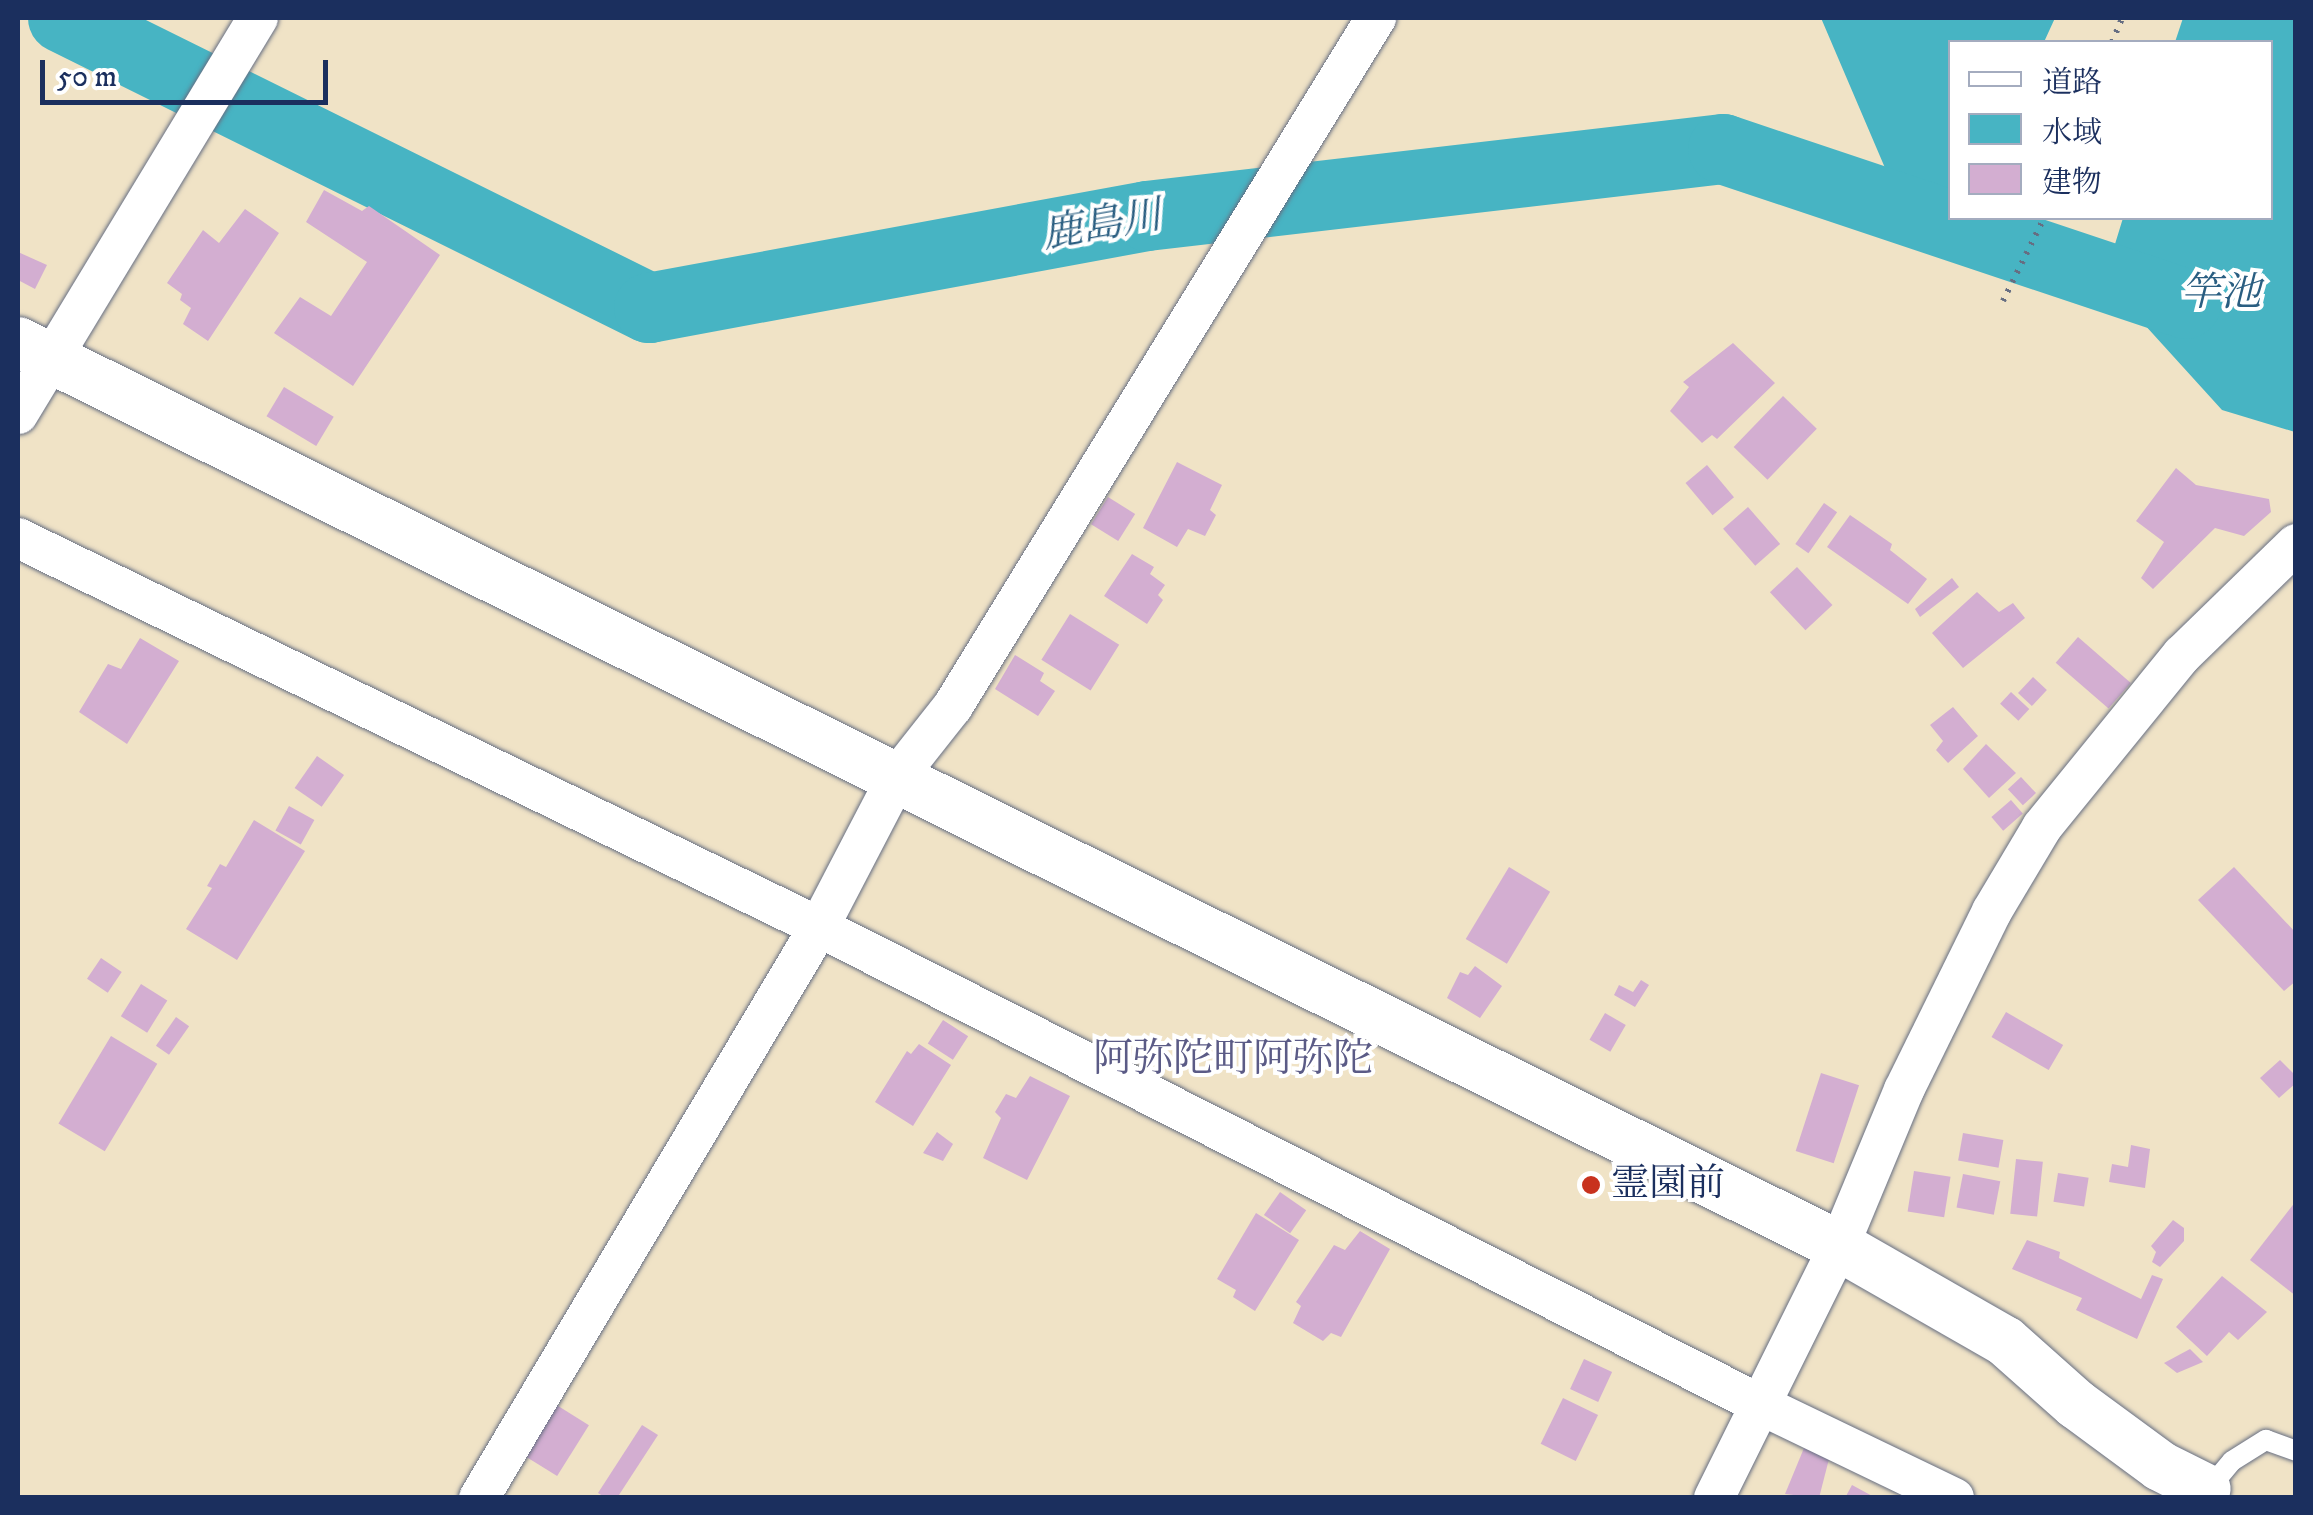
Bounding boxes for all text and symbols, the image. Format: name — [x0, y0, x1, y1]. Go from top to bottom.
scale bar — [45, 40, 332, 102]
legend — [1948, 40, 2273, 220]
text: 50 m — [57, 59, 117, 96]
text: 道路 — [2042, 65, 2102, 102]
text: 水域 — [2042, 115, 2102, 152]
text: 建物 — [2042, 165, 2102, 202]
water label: 鹿島川 — [1039, 192, 1165, 260]
water label: 竿池 — [2181, 270, 2261, 318]
district label: 阿弥陀町阿弥陀 — [1093, 1036, 1373, 1084]
place label: 霊園前 — [1611, 1162, 1725, 1208]
marker: 霊園前 — [1580, 1174, 1602, 1196]

